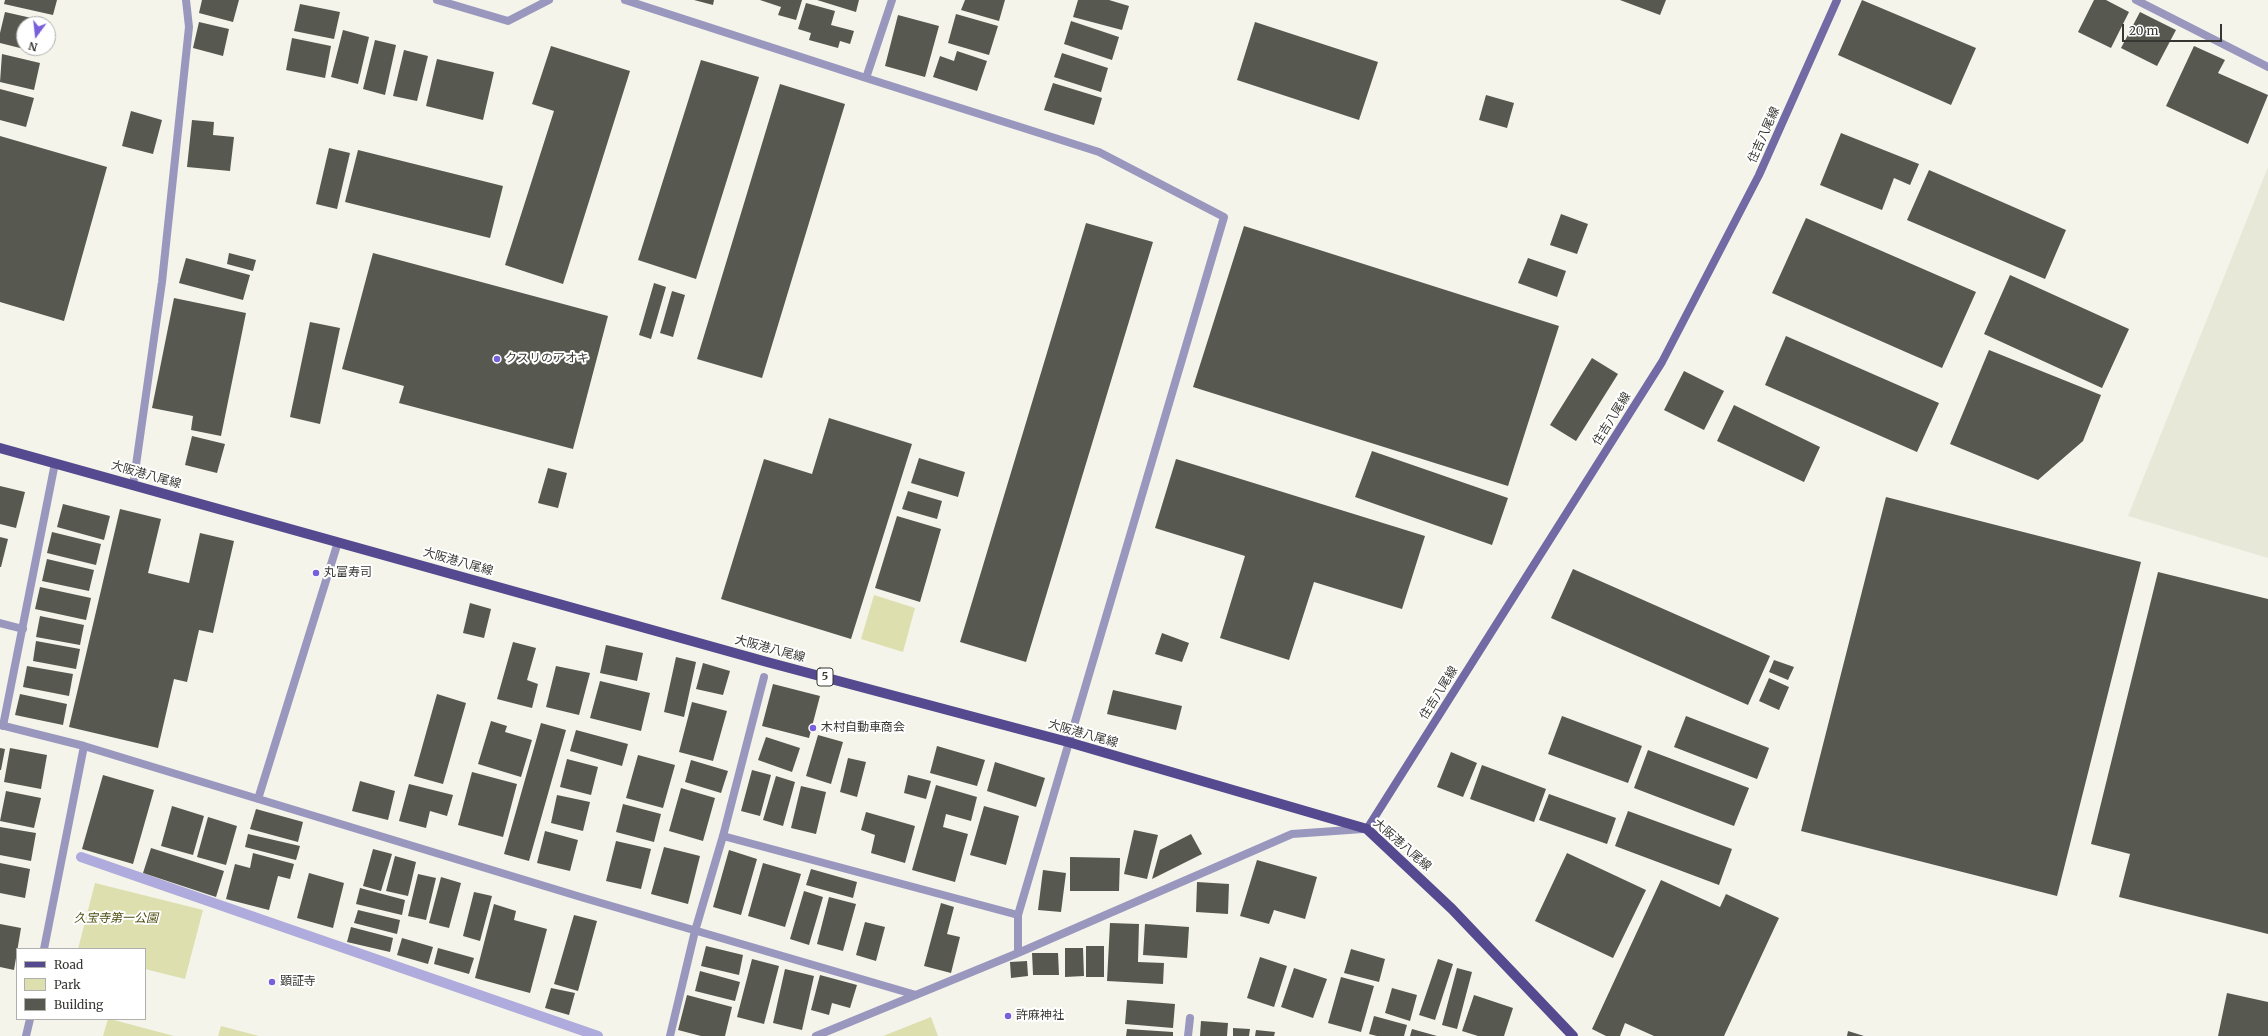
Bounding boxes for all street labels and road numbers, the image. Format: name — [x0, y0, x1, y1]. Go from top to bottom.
street label: 住吉八尾線 — [1745, 105, 1783, 165]
street label: 住吉八尾線 — [1590, 390, 1634, 448]
street label: 大阪港八尾線 — [109, 458, 183, 492]
street label: 大阪港八尾線 — [421, 545, 495, 579]
street label: 大阪港八尾線 — [733, 633, 807, 665]
street label: 住吉八尾線 — [1417, 664, 1461, 722]
road number: 5 — [817, 668, 833, 686]
street label: 大阪港八尾線 — [1046, 717, 1120, 751]
street label: 大阪港八尾線 — [1370, 816, 1434, 874]

